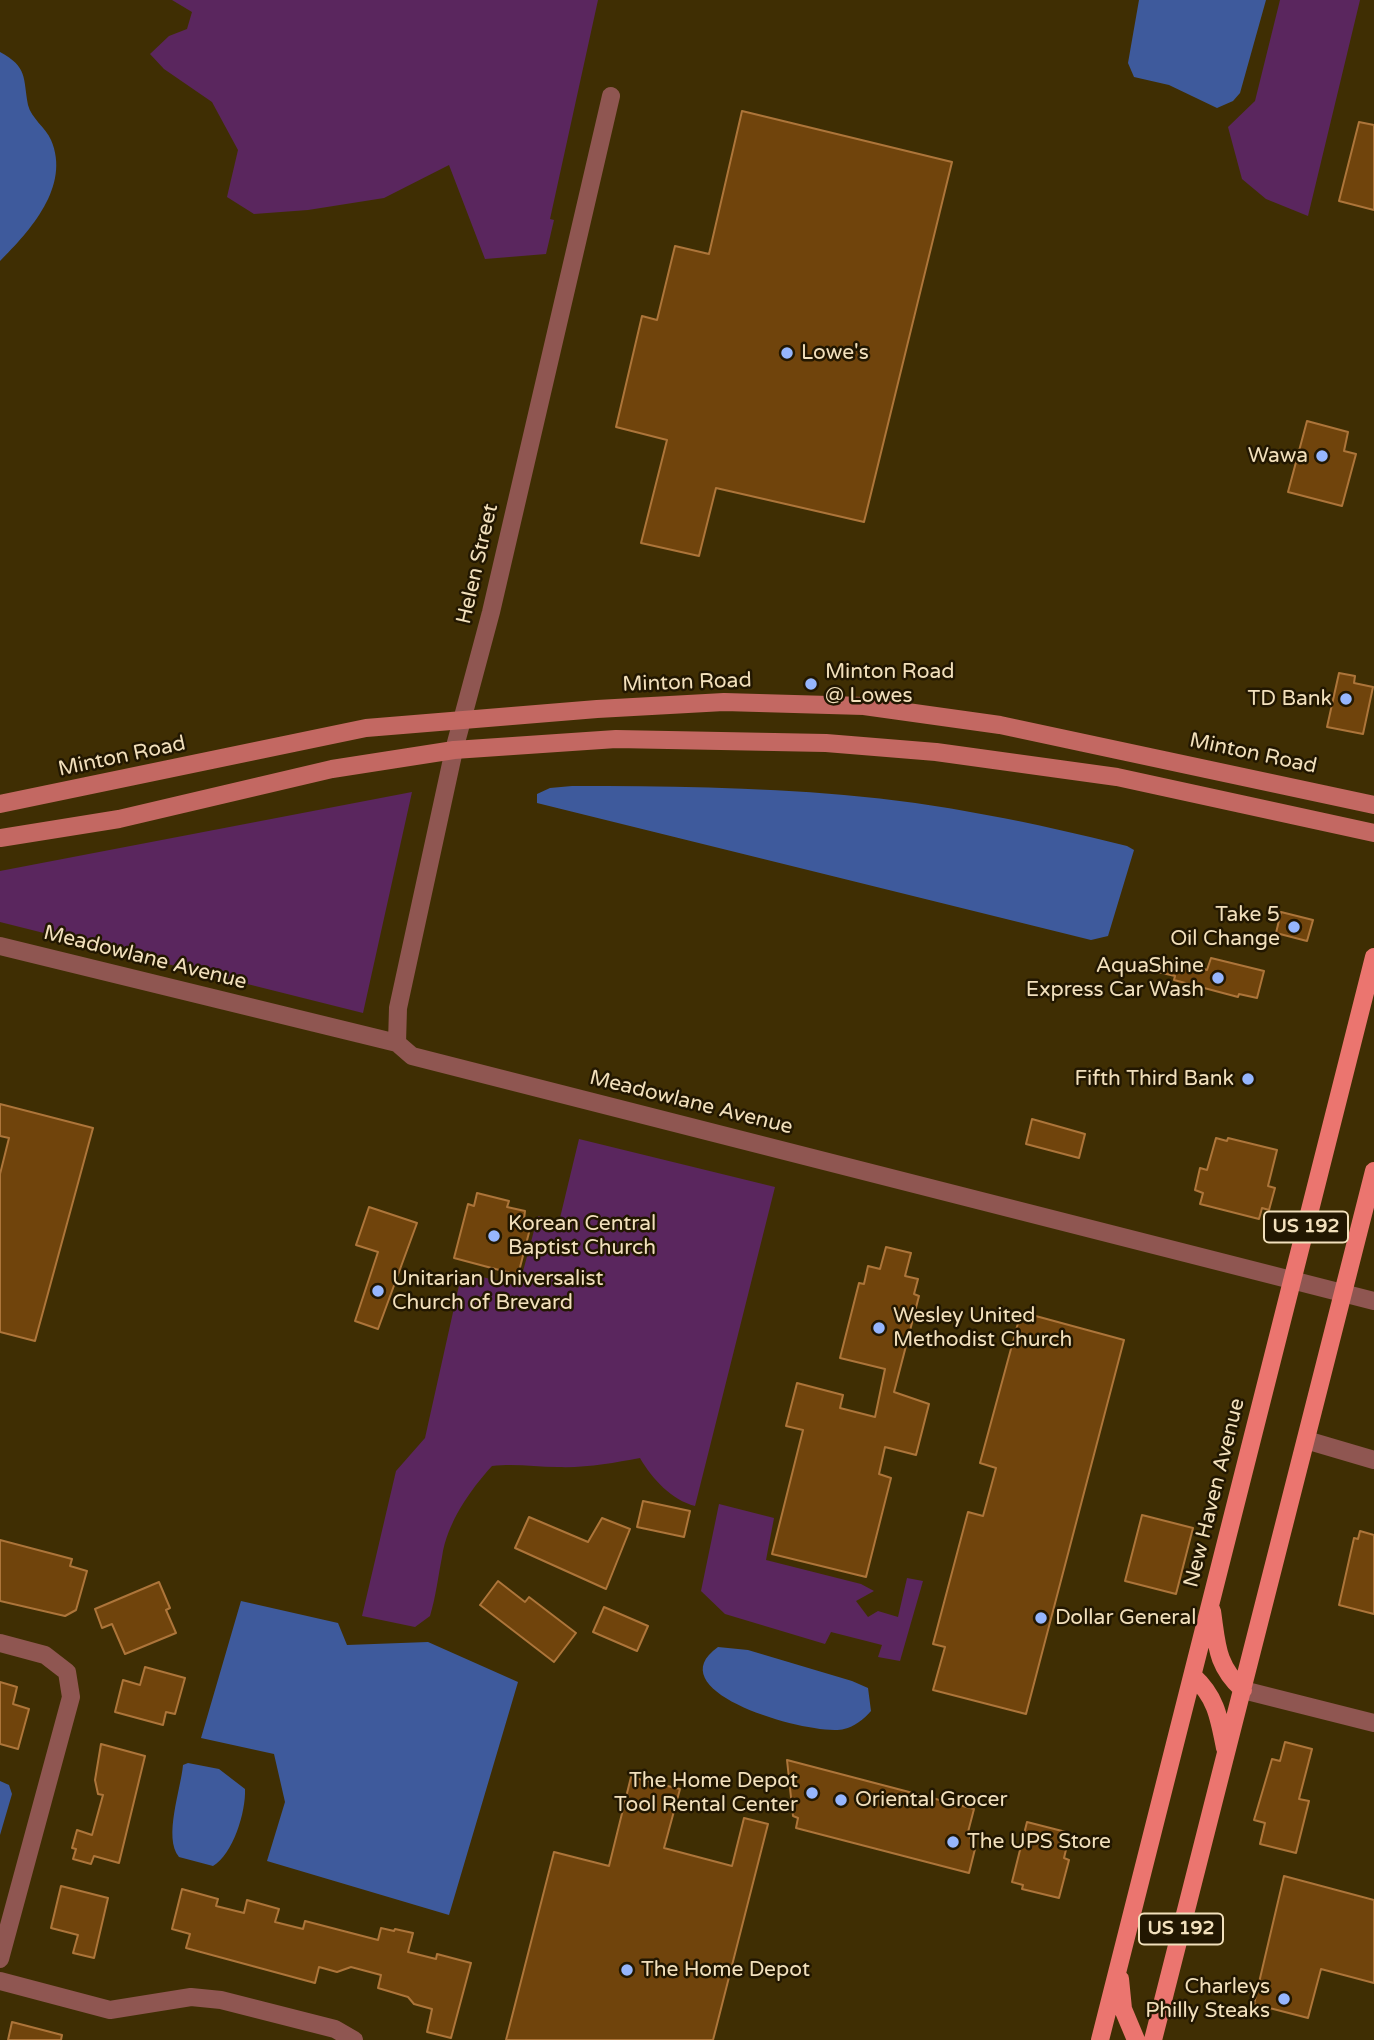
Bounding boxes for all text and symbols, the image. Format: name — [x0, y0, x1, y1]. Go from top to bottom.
place label: Lowe's — [801, 340, 869, 366]
marker: Lowe's — [779, 345, 795, 361]
place label: Wawa — [1248, 443, 1308, 469]
marker: Wawa — [1314, 448, 1330, 464]
street label: Helen Street — [452, 501, 504, 627]
place label: Minton Road @ Lowes — [825, 659, 955, 709]
street label: Minton Road — [622, 668, 752, 698]
marker: Minton Road @ Lowes — [803, 676, 819, 692]
place label: TD Bank — [1247, 686, 1332, 712]
marker: TD Bank — [1338, 691, 1354, 707]
street label: Minton Road — [1187, 728, 1319, 780]
street label: Minton Road — [56, 731, 188, 783]
place label: Take 5 Oil Change — [1170, 902, 1280, 952]
marker: Take 5 Oil Change — [1286, 919, 1302, 935]
street label: Meadowlane Avenue — [41, 921, 249, 995]
place label: AquaShine Express Car Wash — [1026, 953, 1204, 1003]
marker: AquaShine Express Car Wash — [1210, 970, 1226, 986]
street label: Meadowlane Avenue — [587, 1066, 795, 1140]
place label: Fifth Third Bank — [1074, 1066, 1234, 1092]
marker: Fifth Third Bank — [1240, 1071, 1256, 1087]
place label: Korean Central Baptist Church — [508, 1211, 656, 1261]
road number: US 192 — [1264, 1212, 1348, 1242]
marker: Korean Central Baptist Church — [486, 1228, 502, 1244]
place label: Unitarian Universalist Church of Brevard — [392, 1266, 604, 1316]
marker: Unitarian Universalist Church of Brevard — [370, 1283, 386, 1299]
place label: Wesley United Methodist Church — [893, 1303, 1072, 1353]
marker: Wesley United Methodist Church — [871, 1320, 887, 1336]
street label: New Haven Avenue — [1179, 1396, 1251, 1590]
place label: Dollar General — [1055, 1605, 1196, 1631]
marker: Dollar General — [1033, 1610, 1049, 1626]
place label: The Home Depot Tool Rental Center — [614, 1768, 798, 1818]
marker: The Home Depot Tool Rental Center — [804, 1785, 820, 1801]
place label: Oriental Grocer — [855, 1787, 1008, 1813]
marker: Oriental Grocer — [833, 1792, 849, 1808]
place label: The UPS Store — [967, 1829, 1111, 1855]
marker: The UPS Store — [945, 1834, 961, 1850]
road number: US 192 — [1139, 1913, 1223, 1944]
place label: The Home Depot — [641, 1957, 810, 1983]
marker: The Home Depot — [619, 1962, 635, 1978]
place label: Charleys Philly Steaks — [1145, 1974, 1270, 2024]
marker: Charleys Philly Steaks — [1276, 1991, 1292, 2007]

